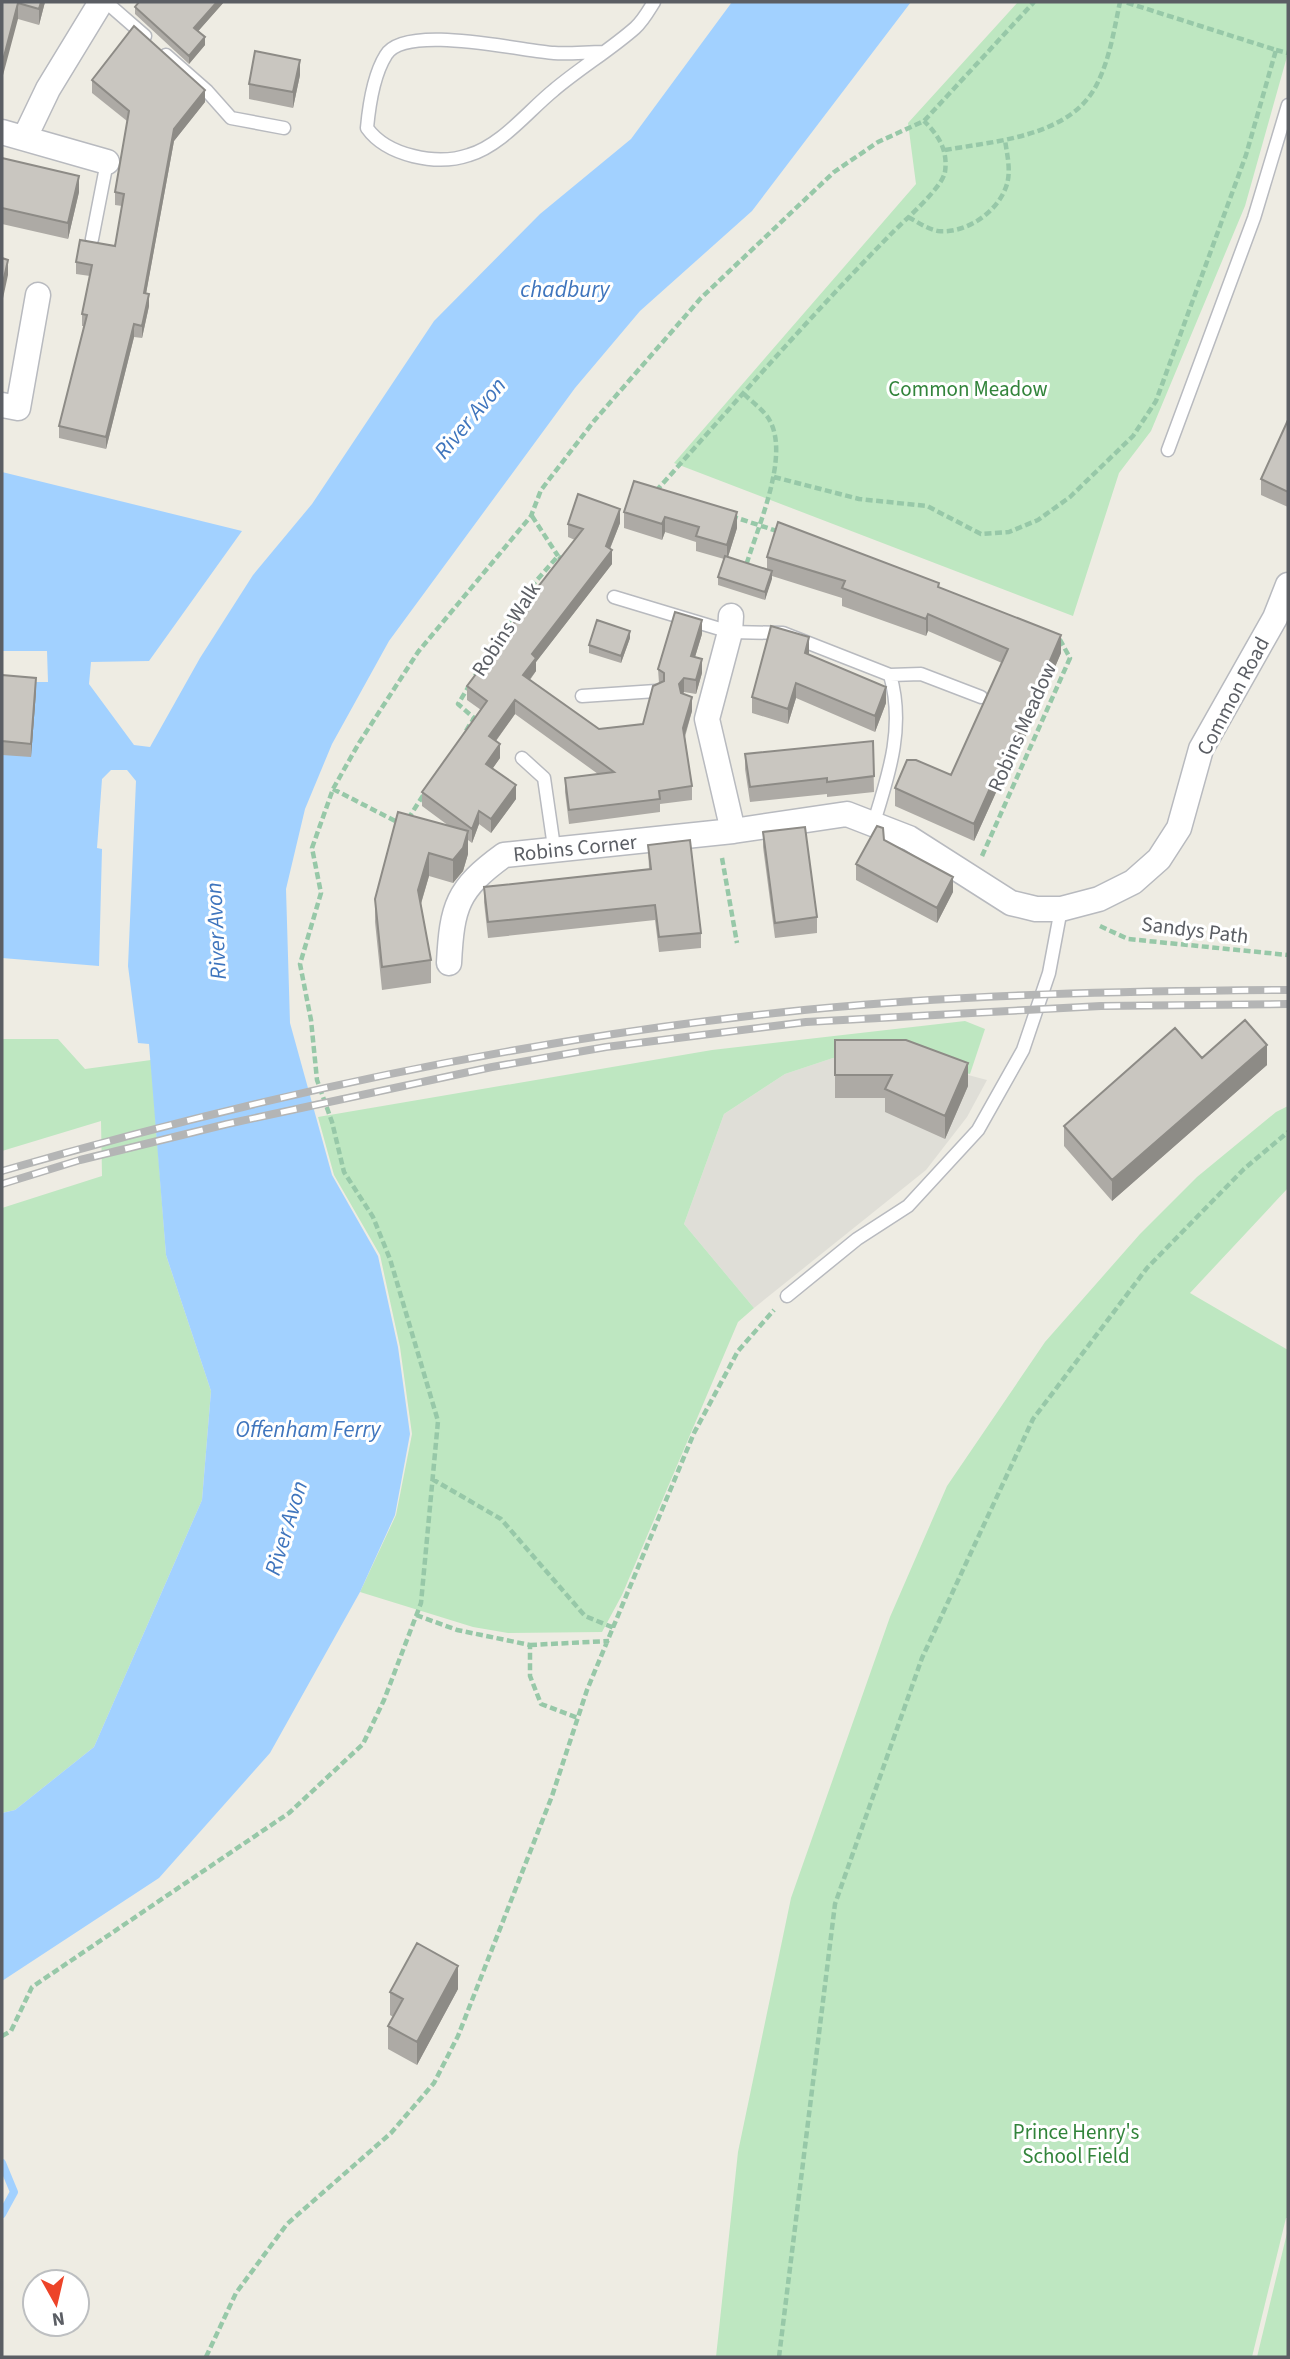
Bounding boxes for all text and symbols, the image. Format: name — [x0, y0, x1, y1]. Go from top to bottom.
water label: chadbury — [520, 273, 611, 306]
water label: River Avon — [426, 370, 514, 466]
park label: Common Meadow — [888, 374, 1048, 404]
street label: Robins Walk — [464, 576, 548, 682]
street label: Common Road — [1189, 631, 1277, 761]
street label: Robins Meadow — [980, 658, 1064, 796]
street label: Robins Corner — [512, 827, 639, 869]
water label: River Avon — [197, 881, 235, 981]
street label: Sandys Path — [1140, 909, 1250, 951]
water label: Offenham Ferry — [235, 1413, 382, 1446]
water label: River Avon — [256, 1477, 316, 1579]
park label: Prince Henry's School Field — [1013, 2117, 1139, 2171]
north arrow — [21, 2268, 91, 2338]
text: N — [50, 2304, 66, 2333]

